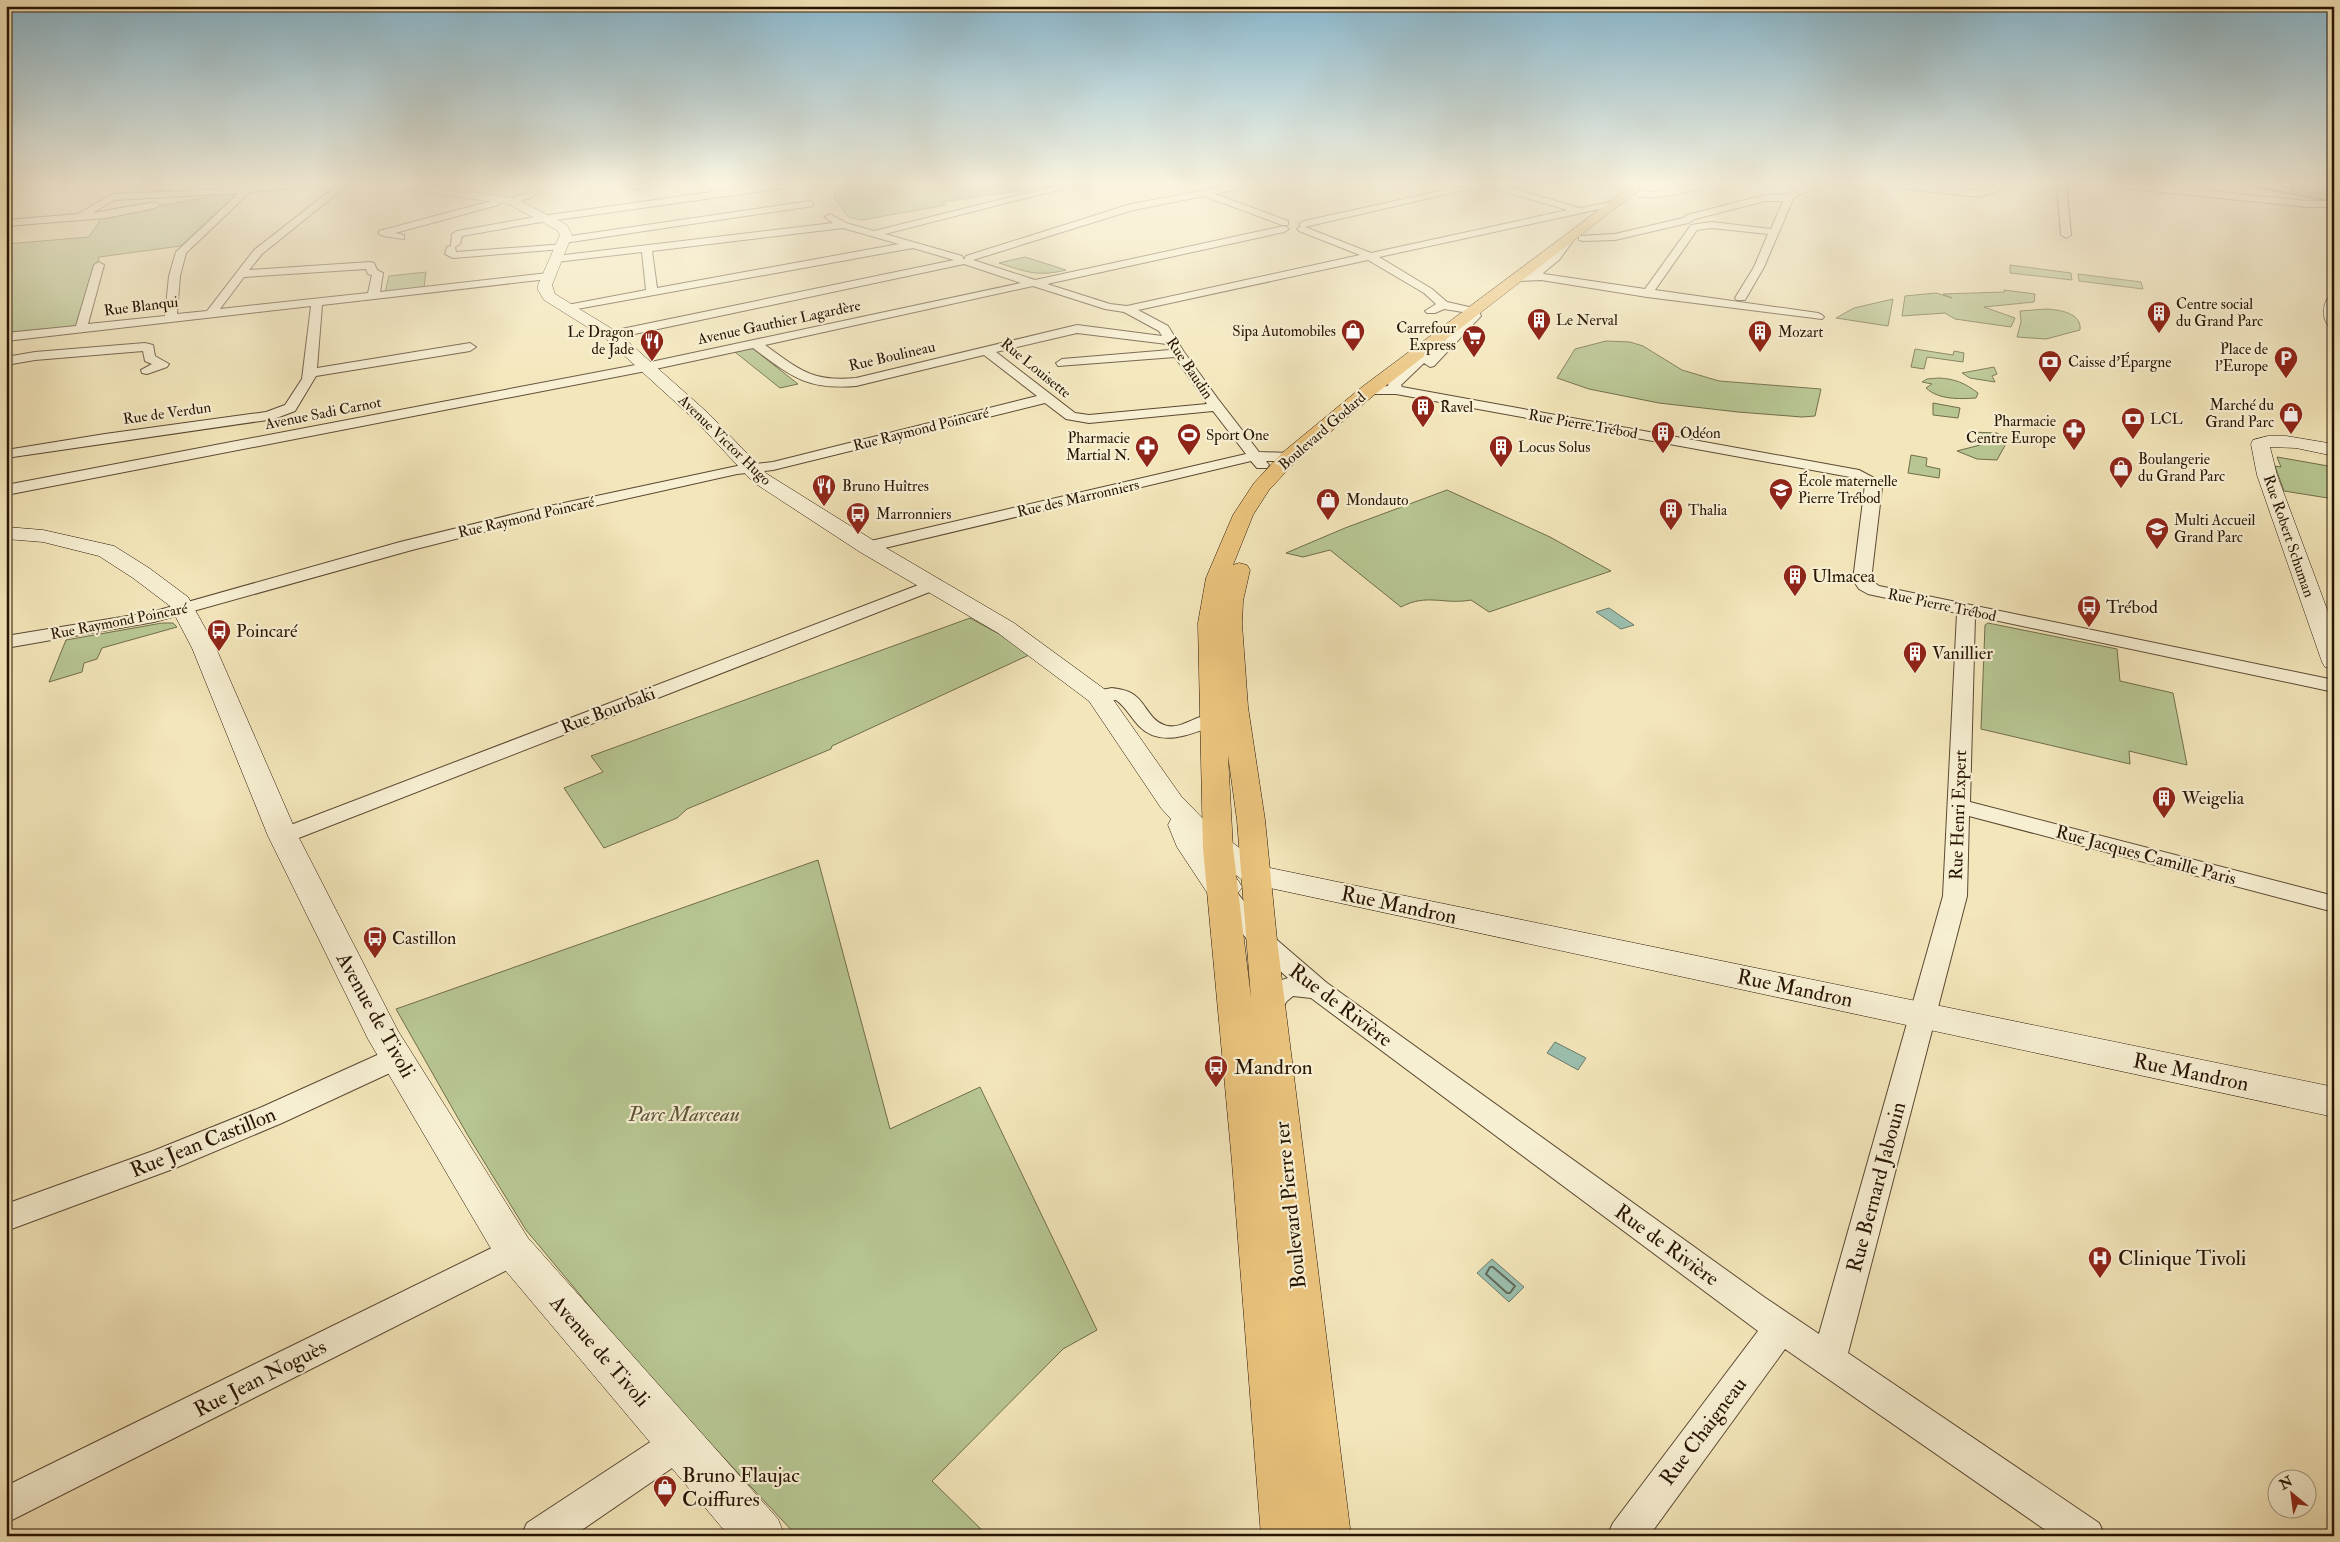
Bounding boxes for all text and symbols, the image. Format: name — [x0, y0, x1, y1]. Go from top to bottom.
street label: Rue Blanqui — [103, 293, 179, 320]
place label: Centre social du Grand Parc — [2176, 295, 2263, 331]
street label: Avenue Gauthier Lagardère — [695, 296, 862, 349]
building icon: Centre social du Grand Parc — [2146, 300, 2172, 334]
building icon: Le Nerval — [1526, 307, 1552, 341]
place label: Le Nerval — [1556, 311, 1618, 330]
shop icon: Sipa Automobiles — [1340, 318, 1366, 352]
place label: Carrefour Express — [1396, 319, 1456, 356]
building icon: Mozart — [1747, 319, 1773, 353]
place label: Sipa Automobiles — [1232, 322, 1336, 342]
place label: Le Dragon de Jade — [567, 323, 634, 360]
place label: Mozart — [1778, 323, 1823, 342]
supermarket icon: Carrefour Express — [1461, 324, 1487, 358]
restaurant icon: Le Dragon de Jade — [639, 328, 665, 362]
street label: Rue Louisette — [997, 334, 1075, 403]
street label: Rue Baudin — [1162, 334, 1217, 403]
street label: Rue Boulineau — [847, 337, 938, 376]
place label: Place de l'Europe — [2215, 340, 2268, 377]
parking icon: Place de l'Europe — [2273, 345, 2299, 379]
bank icon: Caisse d'Épargne — [2037, 349, 2063, 383]
place label: Caisse d'Épargne — [2068, 351, 2171, 373]
street label: Boulevard Godard — [1275, 388, 1370, 475]
street label: Avenue Victor Hugo — [673, 390, 775, 490]
street label: Avenue Sadi Carnot — [262, 393, 383, 434]
building icon: Ravel — [1410, 394, 1436, 428]
place label: Marché du Grand Parc — [2205, 396, 2274, 432]
street label: Rue de Verdun — [122, 398, 213, 429]
place label: Ravel — [1440, 398, 1473, 417]
shop icon: Marché du Grand Parc — [2278, 401, 2304, 435]
street label: Rue Raymond Poincaré — [851, 403, 992, 456]
street label: Rue Pierre Trébod — [1527, 406, 1640, 444]
bank icon: LCL — [2120, 406, 2146, 440]
place label: LCL — [2150, 410, 2183, 429]
place label: Pharmacie Centre Europe — [1966, 412, 2056, 449]
pharmacy icon: Pharmacie Centre Europe — [2061, 417, 2087, 451]
building icon: Odéon — [1650, 420, 1676, 454]
sports icon: Sport One — [1176, 422, 1202, 456]
place label: Odéon — [1680, 424, 1721, 443]
place label: Sport One — [1206, 426, 1269, 446]
place label: Pharmacie Martial N. — [1066, 429, 1130, 465]
pharmacy icon: Pharmacie Martial N. — [1134, 434, 1160, 468]
building icon: Locus Solus — [1488, 434, 1514, 468]
place label: Locus Solus — [1518, 438, 1590, 457]
place label: Boulangerie du Grand Parc — [2138, 450, 2225, 486]
shop icon: Boulangerie du Grand Parc — [2108, 455, 2134, 489]
place label: École maternelle Pierre Trébod — [1798, 470, 1898, 508]
street label: Rue Robert Schuman — [2259, 472, 2318, 600]
restaurant icon: Bruno Huîtres — [811, 473, 837, 507]
street label: Rue des Marronniers — [1015, 475, 1141, 522]
place label: Bruno Huîtres — [842, 477, 929, 496]
school or university icon: École maternelle Pierre Trébod — [1768, 477, 1794, 511]
shop icon: Mondauto — [1315, 487, 1341, 521]
place label: Mondauto — [1346, 491, 1408, 510]
street label: Rue Raymond Poincaré — [456, 492, 597, 542]
building icon: Thalia — [1658, 497, 1684, 531]
bus stop icon: Marronniers — [845, 501, 871, 535]
place label: Thalia — [1688, 501, 1728, 520]
place label: Marronniers — [876, 505, 951, 524]
place label: Multi Accueil Grand Parc — [2174, 511, 2255, 547]
school or university icon: Multi Accueil Grand Parc — [2144, 516, 2170, 550]
building icon: Ulmacea — [1782, 563, 1808, 597]
place label: Ulmacea — [1812, 565, 1876, 588]
street label: Rue Pierre Trébod — [1886, 585, 1999, 626]
bus stop icon: Trébod — [2076, 594, 2102, 628]
place label: Trébod — [2106, 596, 2158, 619]
street label: Rue Raymond Poincaré — [49, 599, 190, 644]
bus stop icon: Poincaré — [206, 618, 232, 652]
place label: Poincaré — [236, 620, 298, 643]
building icon: Vanillier — [1902, 640, 1928, 674]
place label: Vanillier — [1932, 642, 1993, 665]
street label: Rue Bourbaki — [558, 682, 659, 739]
street label: Rue Henri Expert — [1945, 749, 1972, 880]
building icon: Weigelia — [2151, 785, 2177, 819]
place label: Weigelia — [2181, 787, 2245, 810]
street label: Rue Jacques Camille Paris — [2053, 820, 2239, 891]
street label: Rue Mandron — [1339, 880, 1459, 931]
bus stop icon: Castillon — [362, 925, 388, 959]
place label: Castillon — [392, 927, 456, 950]
street label: Avenue de Tivoli — [329, 947, 421, 1083]
street label: Rue de Rivière — [1284, 958, 1398, 1053]
street label: Rue Mandron — [1735, 963, 1855, 1014]
street label: Rue Mandron — [2131, 1047, 2251, 1098]
bus stop icon: Mandron — [1203, 1054, 1229, 1088]
place label: Mandron — [1234, 1054, 1313, 1081]
street label: Rue Bernard Jabouin — [1841, 1099, 1912, 1275]
street label: Rue Jean Castillon — [126, 1101, 280, 1184]
park label: Parc Marceau — [627, 1101, 740, 1128]
street label: Boulevard Pierre 1er — [1268, 1120, 1313, 1290]
street label: Rue de Rivière — [1609, 1198, 1725, 1293]
hospital icon: Clinique Tivoli — [2087, 1245, 2113, 1279]
place label: Clinique Tivoli — [2118, 1245, 2247, 1272]
street label: Avenue de Tivoli — [543, 1289, 656, 1413]
street label: Rue Jean Noguès — [189, 1333, 331, 1423]
street label: Rue Chaigneau — [1654, 1372, 1753, 1491]
place label: Bruno Flaujac Coiffures — [682, 1462, 800, 1513]
north arrow — [2268, 1470, 2318, 1520]
text: N — [2275, 1472, 2296, 1494]
shop icon: Bruno Flaujac Coiffures — [652, 1474, 678, 1508]

